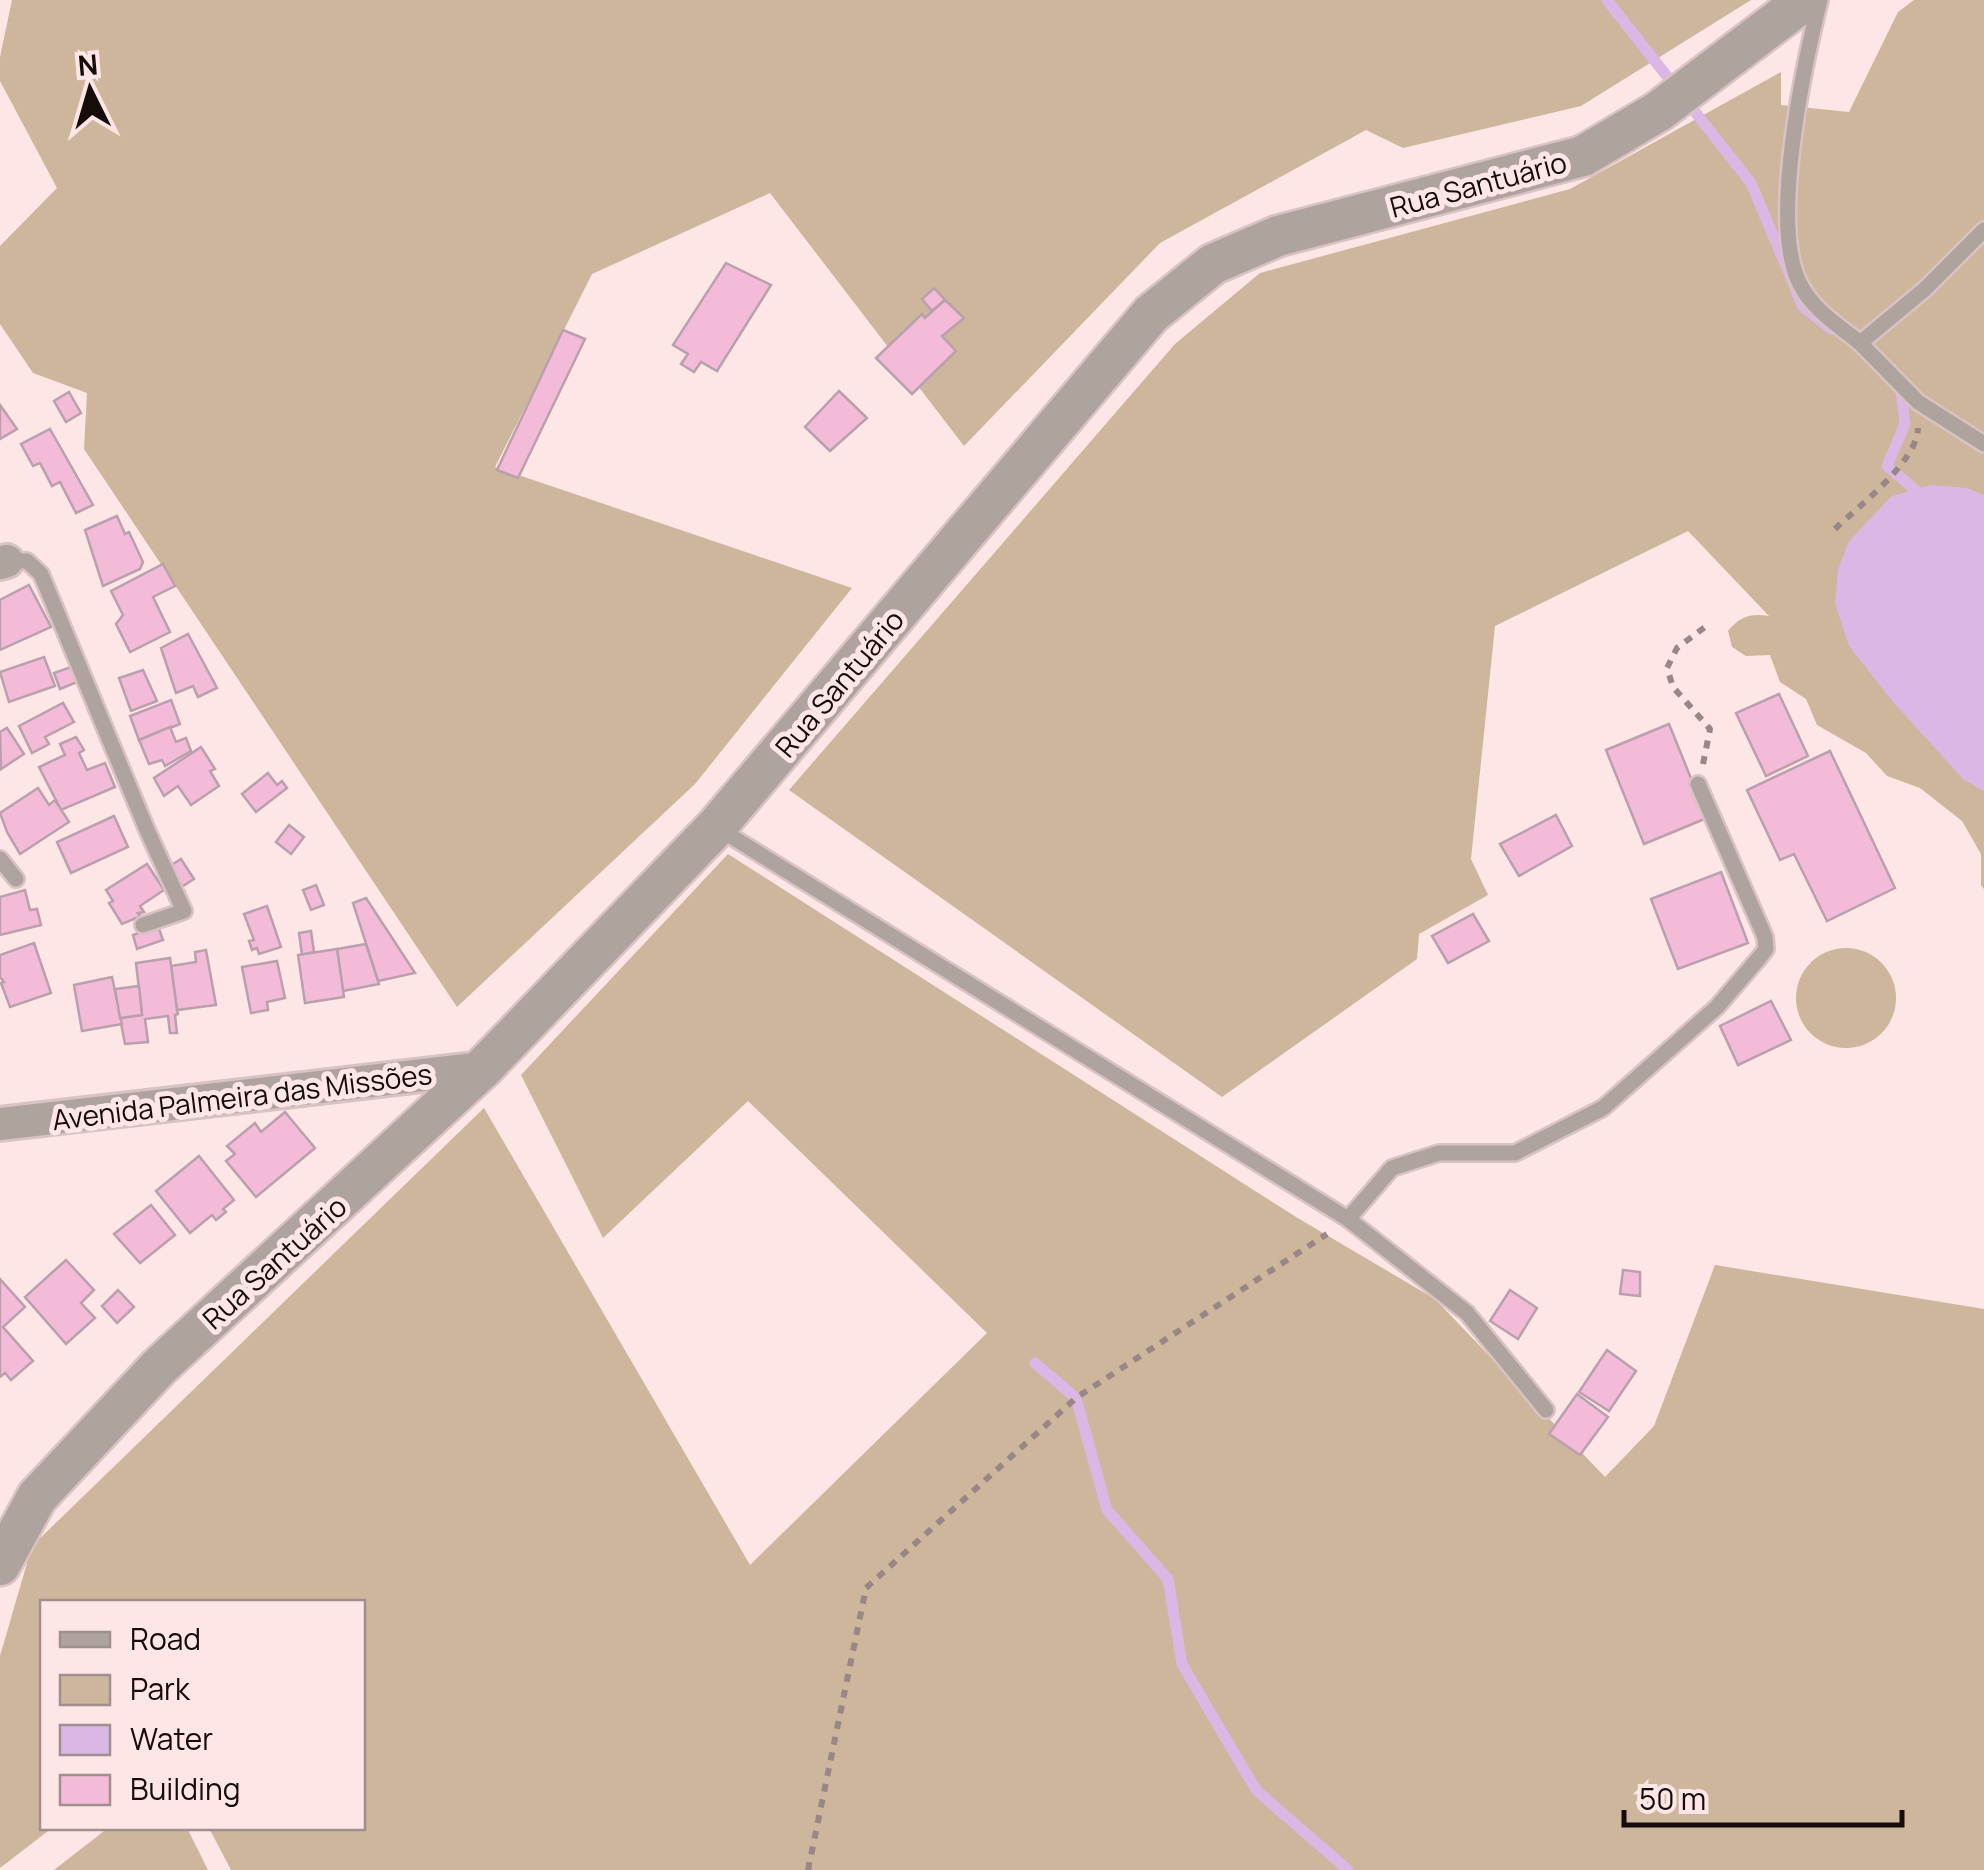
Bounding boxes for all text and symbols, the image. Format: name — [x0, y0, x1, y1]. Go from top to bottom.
north arrow — [40, 40, 140, 140]
text: N — [76, 44, 99, 84]
street label: Rua Santuário — [1385, 142, 1571, 226]
street label: Rua Santuário — [766, 601, 912, 765]
street label: Avenida Palmeira das Missões — [50, 1054, 434, 1138]
street label: Rua Santuário — [194, 1187, 354, 1337]
legend — [40, 1600, 365, 1830]
text: Road — [130, 1618, 201, 1659]
text: Park — [130, 1668, 191, 1709]
text: Water — [130, 1718, 213, 1759]
scale bar — [1624, 1765, 1902, 1827]
text: Building — [130, 1768, 241, 1809]
text: 50 m — [1639, 1778, 1706, 1819]

